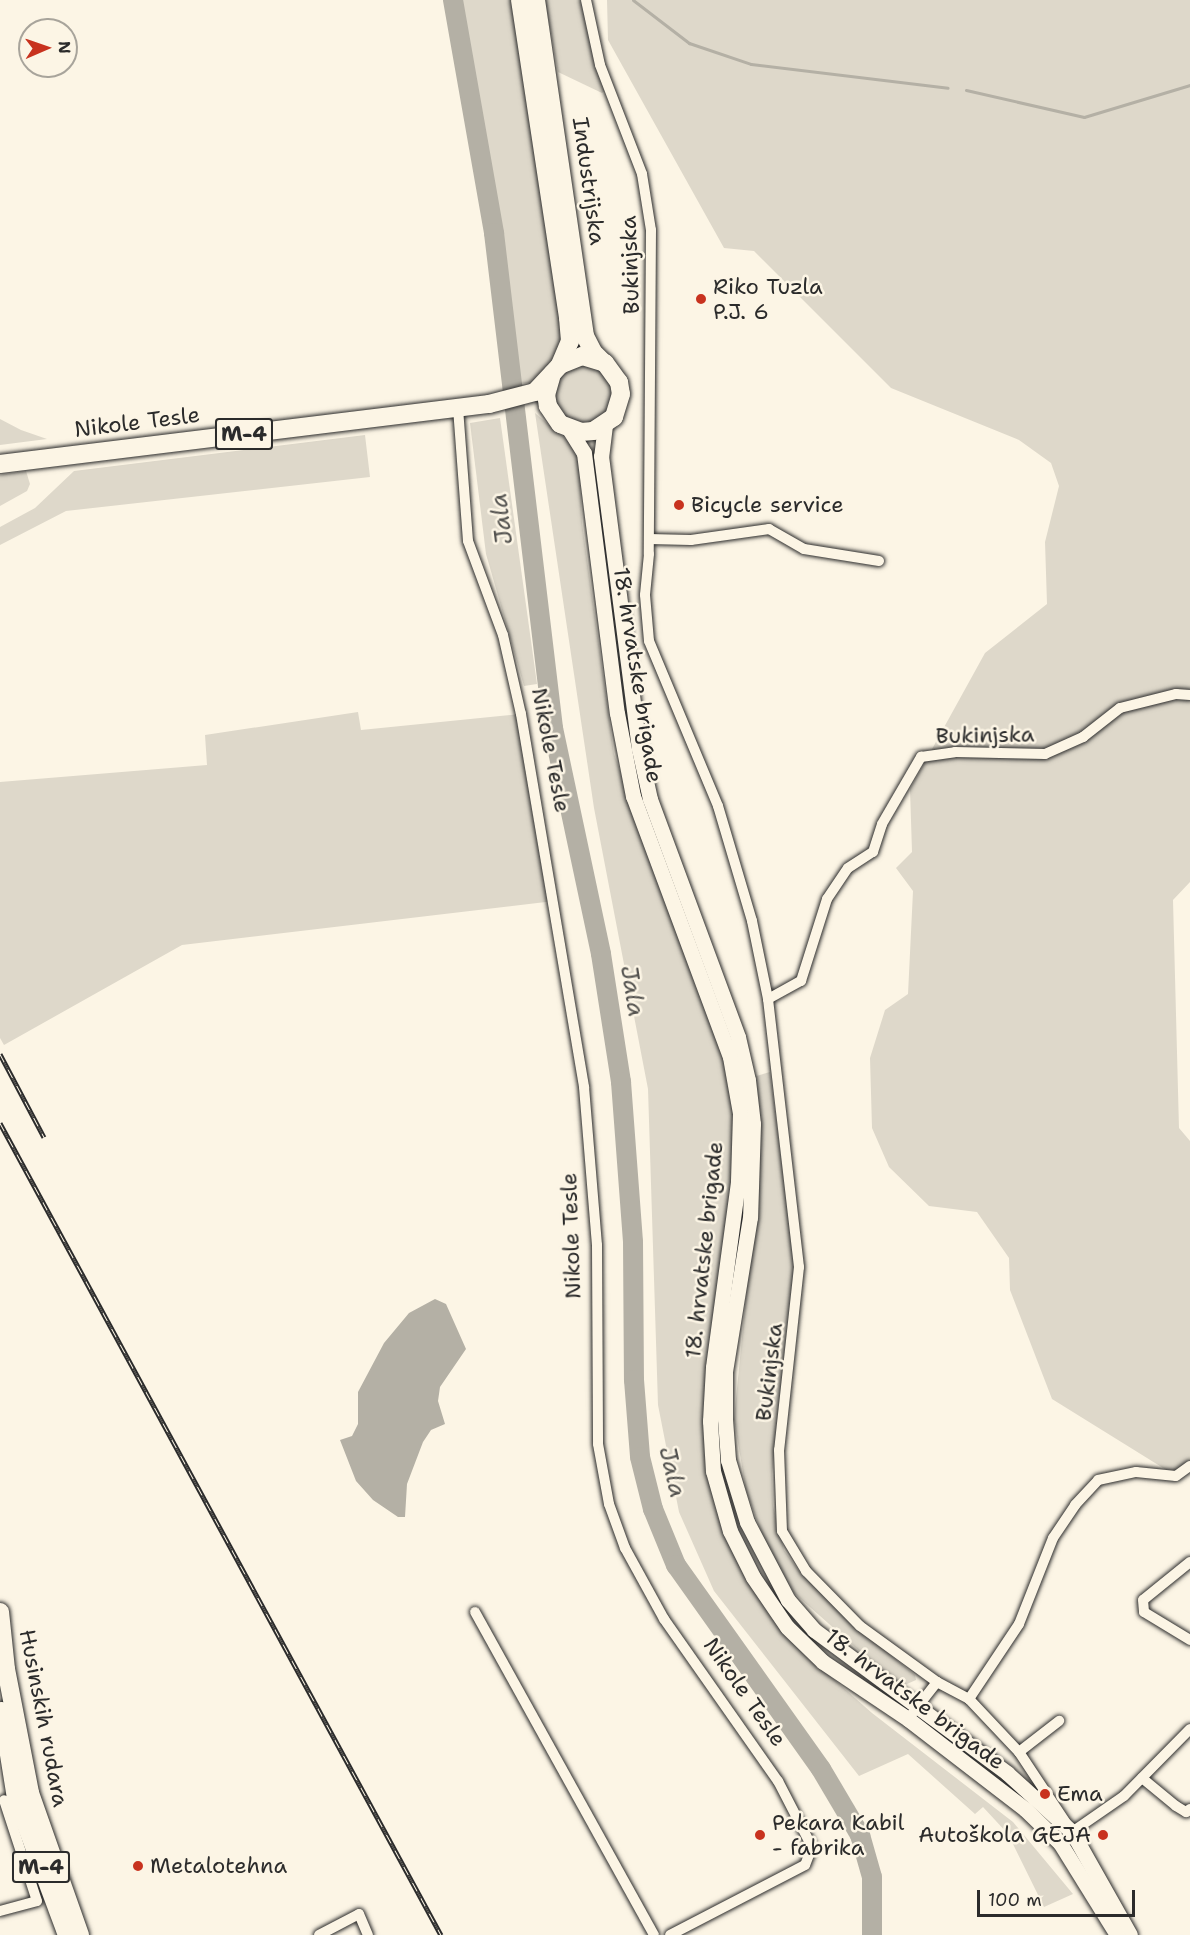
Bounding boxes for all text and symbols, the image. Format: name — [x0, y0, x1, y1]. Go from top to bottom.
north arrow — [18, 18, 78, 78]
text: N — [54, 41, 75, 54]
street label: Industrijska — [567, 115, 611, 247]
street label: Bukinjska — [615, 215, 645, 315]
place label: Riko Tuzla P.J. 6 — [713, 273, 823, 324]
marker: Riko Tuzla P.J. 6 — [694, 292, 708, 306]
street label: Nikole Tesle — [73, 401, 201, 443]
road number: M-4 — [214, 416, 274, 452]
water label: Jala — [485, 492, 519, 546]
place label: Bicycle service — [691, 492, 844, 518]
marker: Bicycle service — [672, 498, 686, 512]
street label: 18. hrvatske brigade — [608, 565, 668, 785]
street label: Nikole Tesle — [526, 685, 576, 815]
street label: Bukinjska — [935, 721, 1035, 749]
water label: Jala — [614, 963, 650, 1019]
street label: 18. hrvatske brigade — [679, 1140, 729, 1360]
street label: Nikole Tesle — [556, 1172, 586, 1300]
street label: Bukinjska — [750, 1321, 788, 1423]
water label: Jala — [652, 1444, 692, 1500]
street label: 18. hrvatske brigade — [820, 1623, 1010, 1775]
street label: Husinskih rudara — [14, 1627, 74, 1809]
street label: Nikole Tesle — [698, 1633, 792, 1751]
place label: Ema — [1057, 1781, 1103, 1807]
marker: Ema — [1038, 1787, 1052, 1801]
place label: Pekara Kabil - fabrika — [772, 1809, 904, 1861]
place label: Autoškola GEJA — [918, 1822, 1091, 1848]
marker: Pekara Kabil - fabrika — [753, 1828, 767, 1842]
marker: Autoškola GEJA — [1096, 1828, 1110, 1842]
road number: M-4 — [11, 1849, 71, 1885]
place label: Metalotehna — [150, 1853, 287, 1879]
marker: Metalotehna — [131, 1859, 145, 1873]
scale bar — [980, 1878, 1138, 1916]
text: 100 m — [988, 1888, 1042, 1912]

